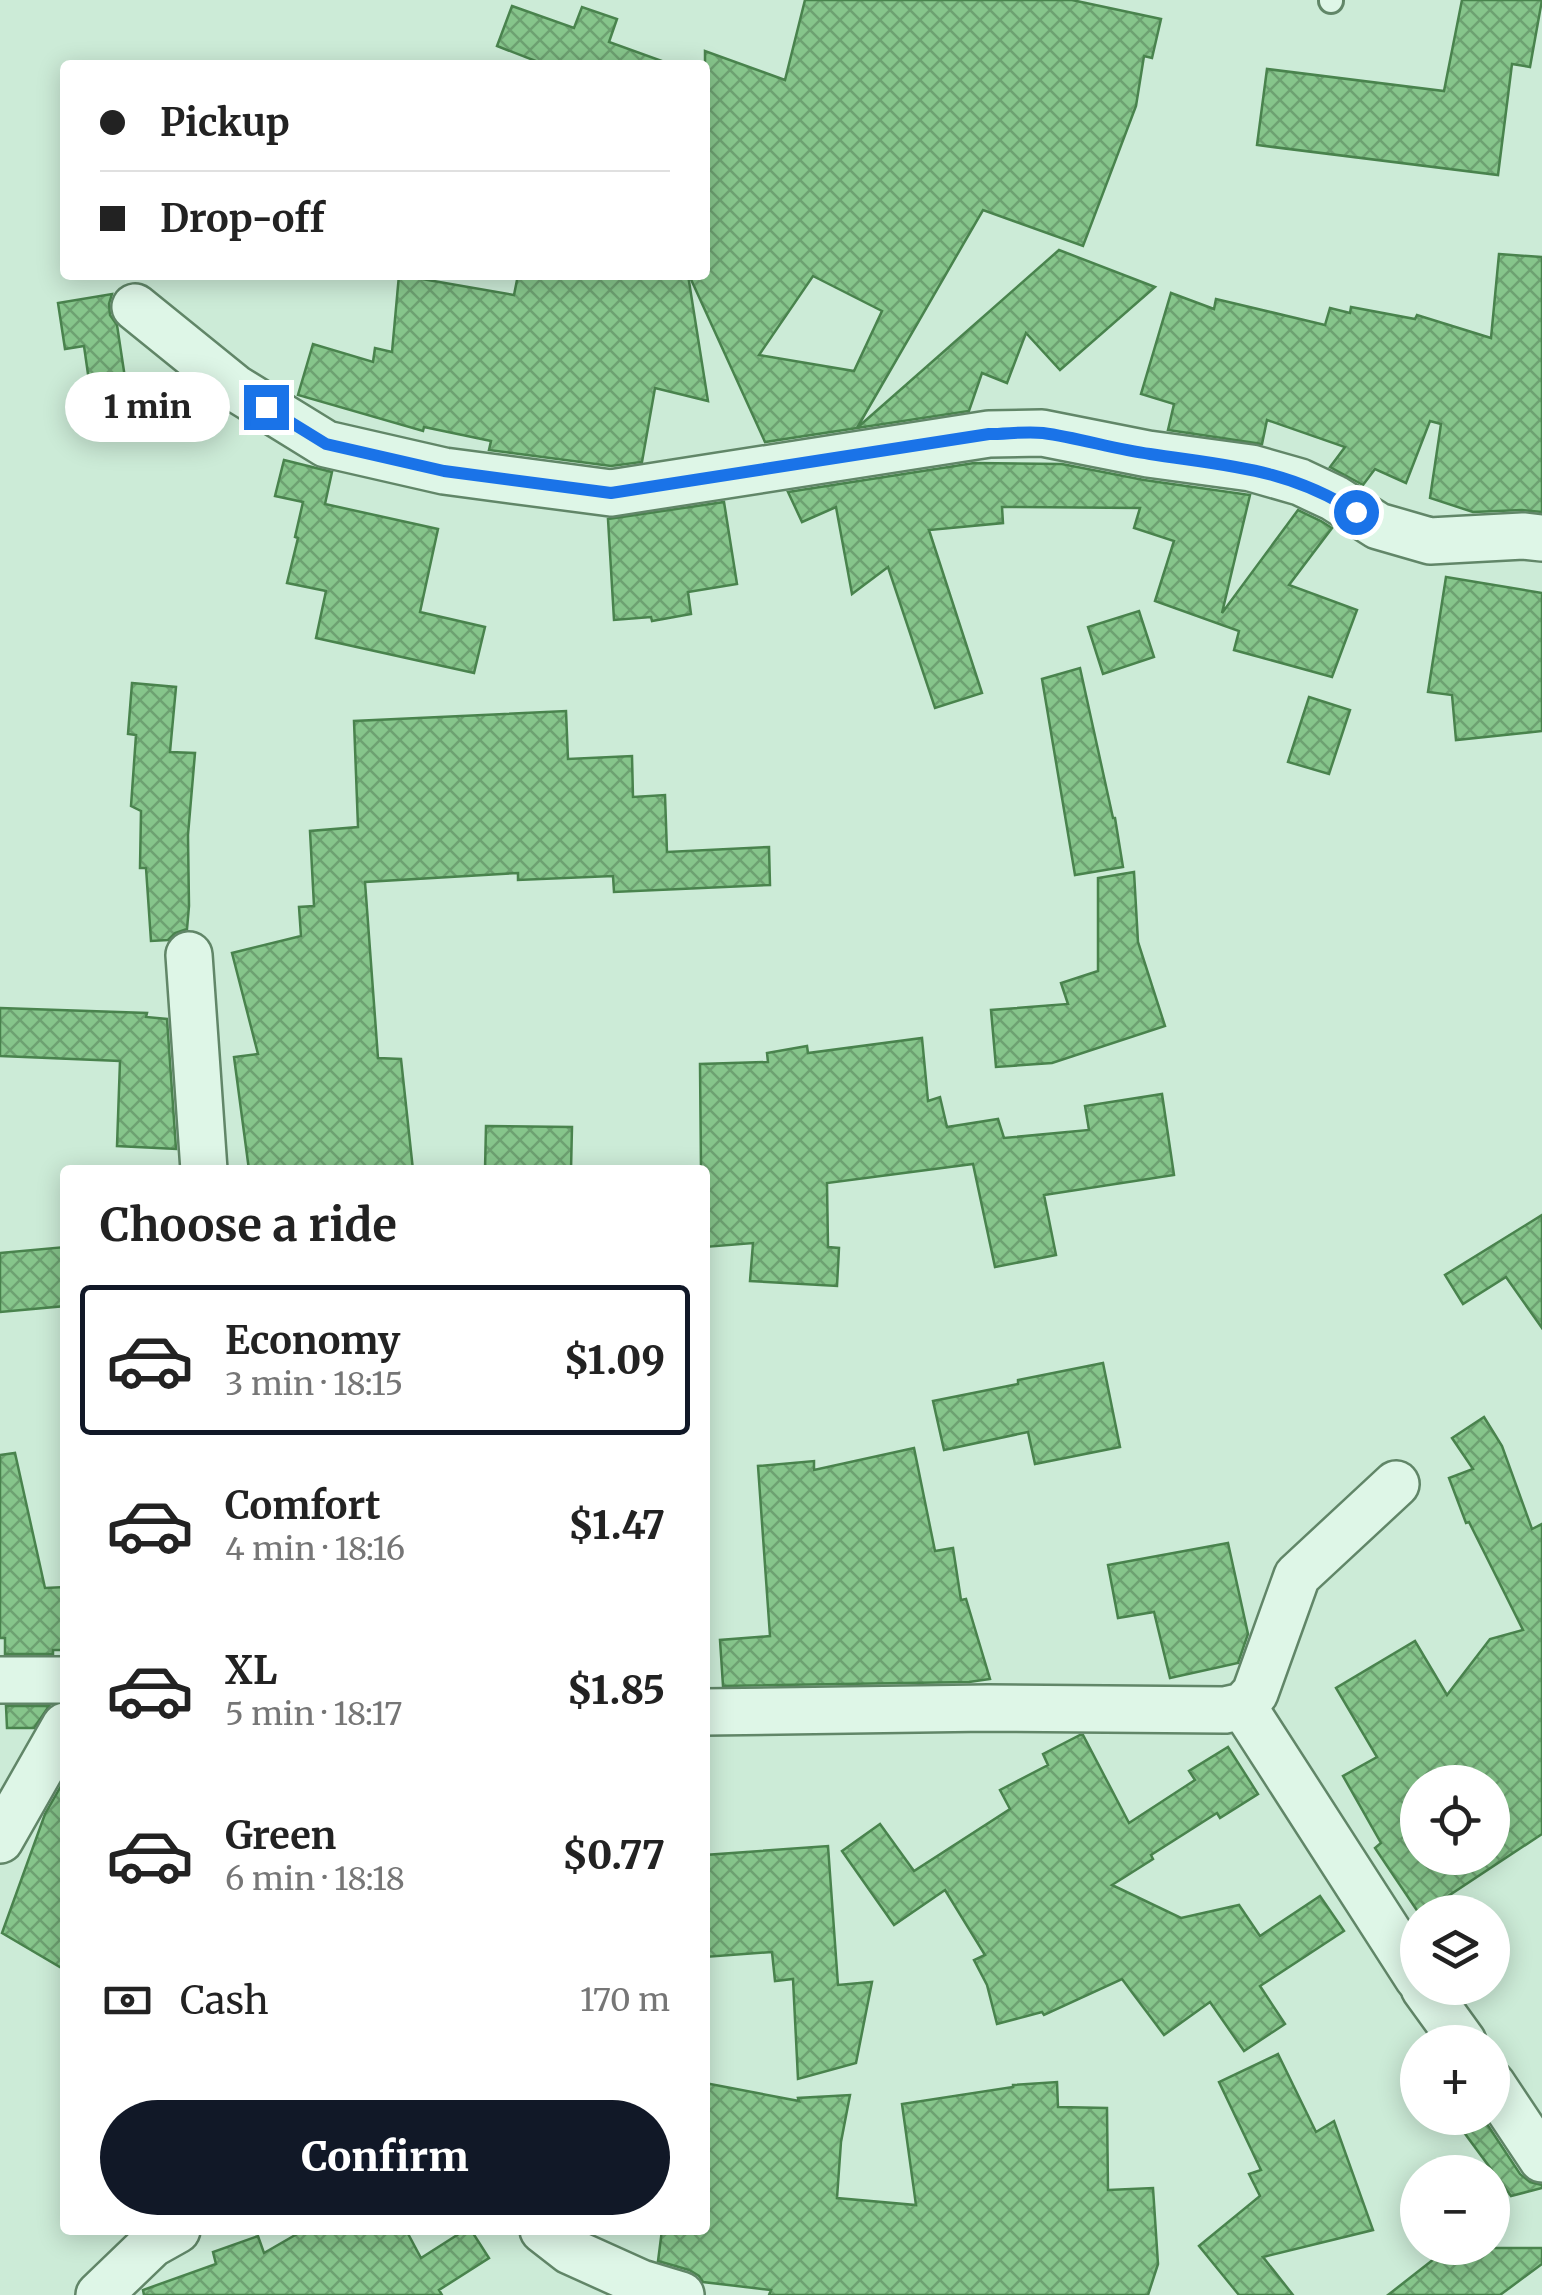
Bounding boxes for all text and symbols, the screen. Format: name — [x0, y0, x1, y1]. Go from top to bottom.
text: Pickup — [160, 99, 290, 146]
text: Drop-off — [160, 195, 325, 242]
callout: 1 min — [66, 372, 231, 442]
route end — [244, 385, 289, 430]
text: 1 min — [104, 387, 191, 427]
route start — [1334, 490, 1379, 535]
text: Choose a ride — [100, 1197, 397, 1253]
icon: car — [105, 1315, 195, 1405]
text: Economy — [225, 1317, 400, 1364]
text: $1.09 — [564, 1337, 665, 1384]
text: 3 min · 18:15 — [225, 1364, 403, 1404]
icon: car — [105, 1480, 195, 1570]
text: Comfort — [225, 1482, 381, 1529]
text: $1.47 — [568, 1502, 665, 1549]
text: 4 min · 18:16 — [225, 1529, 405, 1569]
icon: car — [105, 1645, 195, 1735]
text: XL — [225, 1647, 277, 1694]
text: $1.85 — [567, 1667, 665, 1714]
text: 5 min · 18:17 — [225, 1694, 402, 1734]
map controls — [1400, 1765, 1510, 2265]
button: locate — [1400, 1765, 1510, 1875]
icon: car — [105, 1810, 195, 1900]
text: Green — [225, 1812, 336, 1859]
text: $0.77 — [562, 1832, 665, 1879]
text: 6 min · 18:18 — [225, 1859, 405, 1899]
button: layers — [1400, 1895, 1510, 2005]
icon: cash — [100, 1973, 155, 2028]
text: Cash — [180, 1977, 269, 2024]
text: 170 m — [580, 1980, 670, 2020]
button: + — [1400, 2025, 1510, 2135]
button: Confirm — [100, 2100, 670, 2215]
button: − — [1400, 2155, 1510, 2265]

